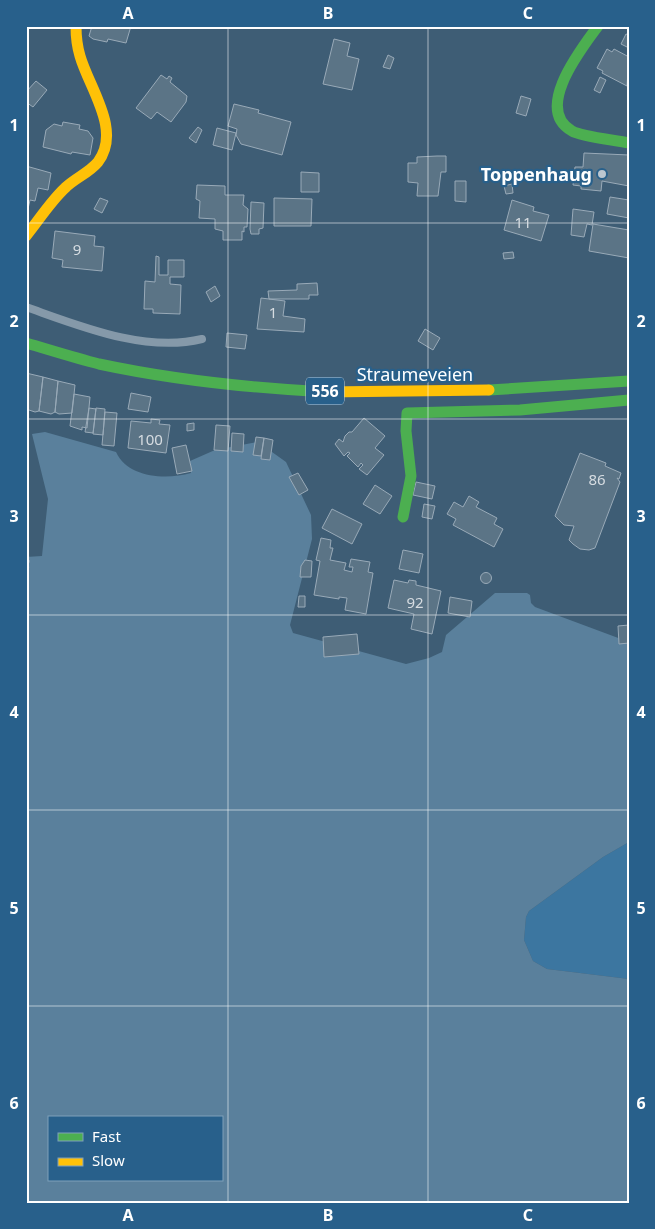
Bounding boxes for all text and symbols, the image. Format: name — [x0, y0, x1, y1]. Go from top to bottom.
text: A — [122, 2, 134, 24]
text: B — [323, 2, 333, 24]
text: C — [523, 2, 533, 24]
text: 1 — [9, 114, 19, 136]
text: 1 — [636, 114, 646, 136]
place label: Toppenhaug — [481, 162, 592, 186]
marker: Toppenhaug — [596, 168, 608, 180]
house number: 11 — [514, 212, 532, 232]
house number: 9 — [73, 239, 81, 259]
house number: 1 — [269, 302, 277, 322]
text: 2 — [9, 310, 19, 332]
text: 2 — [636, 310, 646, 332]
street label: Straumeveien — [357, 362, 473, 386]
road number: 556 — [306, 378, 344, 404]
house number: 100 — [137, 429, 163, 449]
house number: 86 — [588, 469, 606, 489]
text: 3 — [9, 505, 19, 527]
text: 3 — [636, 505, 646, 527]
house number: 92 — [406, 592, 424, 612]
text: 4 — [9, 701, 19, 723]
text: 4 — [636, 701, 646, 723]
text: 5 — [9, 897, 19, 919]
text: 5 — [636, 897, 646, 919]
text: 6 — [9, 1092, 19, 1114]
text: 6 — [636, 1092, 646, 1114]
legend — [48, 1116, 222, 1182]
text: Fast — [92, 1126, 121, 1146]
text: Slow — [92, 1150, 125, 1170]
text: A — [122, 1204, 134, 1226]
text: B — [323, 1204, 333, 1226]
text: C — [523, 1204, 533, 1226]

